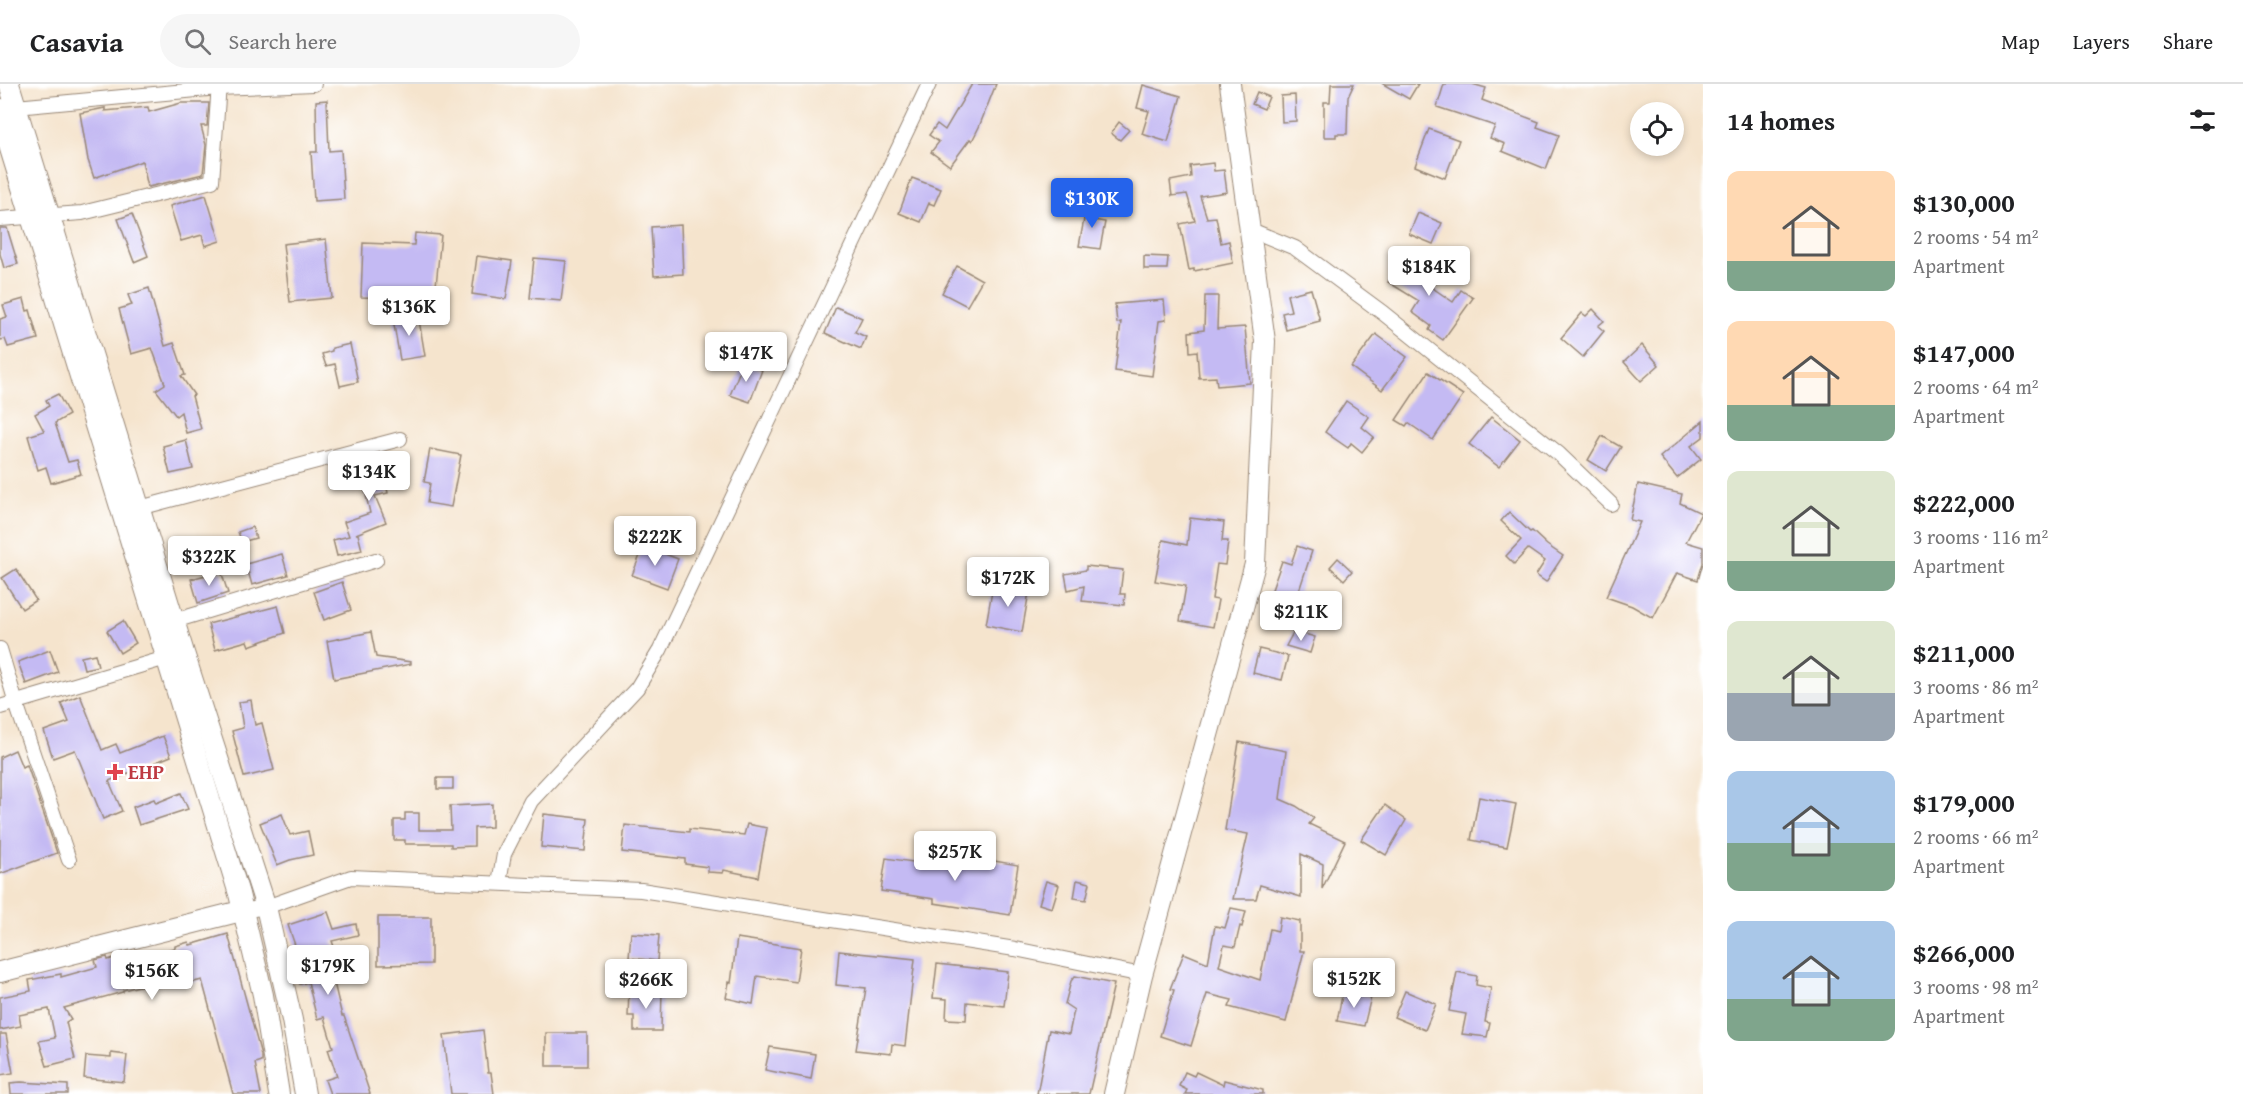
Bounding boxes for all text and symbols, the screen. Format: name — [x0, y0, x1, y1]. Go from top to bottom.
search box — [160, 14, 580, 68]
text: Casavia — [30, 21, 124, 62]
icon: search — [181, 25, 214, 58]
text: Search here — [229, 25, 337, 57]
text: Map — [2001, 26, 2040, 57]
text: Layers — [2073, 26, 2130, 57]
text: Share — [2163, 26, 2213, 57]
text: 14 homes — [1727, 101, 1835, 140]
map controls — [1630, 102, 1684, 156]
button: locate — [1630, 102, 1684, 156]
icon: filters — [2186, 104, 2219, 137]
pin: $130K — [1050, 178, 1134, 229]
text: $130K — [1065, 183, 1119, 212]
text: $130,000 — [1913, 183, 2015, 222]
icon: home — [1775, 195, 1847, 267]
text: 2 rooms · 54 m² — [1913, 222, 2039, 251]
pin: $184K — [1387, 246, 1471, 297]
text: $184K — [1402, 251, 1456, 280]
text: Apartment — [1913, 251, 2005, 280]
pin: $136K — [367, 286, 451, 337]
text: $136K — [382, 291, 436, 320]
pin: $147K — [704, 332, 788, 383]
text: $147,000 — [1913, 333, 2015, 372]
text: $147K — [719, 337, 773, 366]
icon: home — [1775, 345, 1847, 417]
text: 2 rooms · 64 m² — [1913, 372, 2039, 401]
text: Apartment — [1913, 401, 2005, 430]
pin: $134K — [327, 451, 411, 502]
text: $134K — [342, 456, 396, 485]
text: $222,000 — [1913, 483, 2015, 522]
icon: home — [1775, 495, 1847, 567]
pin: $222K — [613, 516, 697, 567]
text: $222K — [628, 521, 682, 550]
text: 3 rooms · 116 m² — [1913, 522, 2048, 551]
pin: $322K — [167, 536, 251, 587]
text: $322K — [182, 541, 236, 570]
text: Apartment — [1913, 551, 2005, 580]
pin: $172K — [966, 557, 1050, 608]
text: $172K — [981, 562, 1035, 591]
pin: $211K — [1259, 591, 1343, 642]
text: $211K — [1274, 596, 1328, 625]
text: $211,000 — [1913, 633, 2015, 672]
icon: home — [1775, 645, 1847, 717]
text: 3 rooms · 86 m² — [1913, 672, 2039, 701]
text: Apartment — [1913, 701, 2005, 730]
place label: EHP — [128, 757, 164, 786]
marker: EHP — [106, 763, 124, 781]
text: $179,000 — [1913, 783, 2015, 822]
icon: home — [1775, 795, 1847, 867]
text: 2 rooms · 66 m² — [1913, 822, 2039, 851]
pin: $257K — [913, 831, 997, 882]
text: $257K — [928, 836, 982, 865]
text: Apartment — [1913, 851, 2005, 880]
text: $266,000 — [1913, 933, 2015, 972]
pin: $179K — [286, 945, 370, 996]
icon: home — [1775, 945, 1847, 1017]
pin: $156K — [110, 950, 194, 1001]
text: $179K — [301, 950, 355, 979]
text: $156K — [125, 955, 179, 984]
pin: $152K — [1312, 958, 1396, 1009]
pin: $266K — [604, 959, 688, 1010]
text: $152K — [1327, 963, 1381, 992]
text: $266K — [619, 964, 673, 993]
text: 3 rooms · 98 m² — [1913, 972, 2039, 1001]
text: Apartment — [1913, 1001, 2005, 1030]

